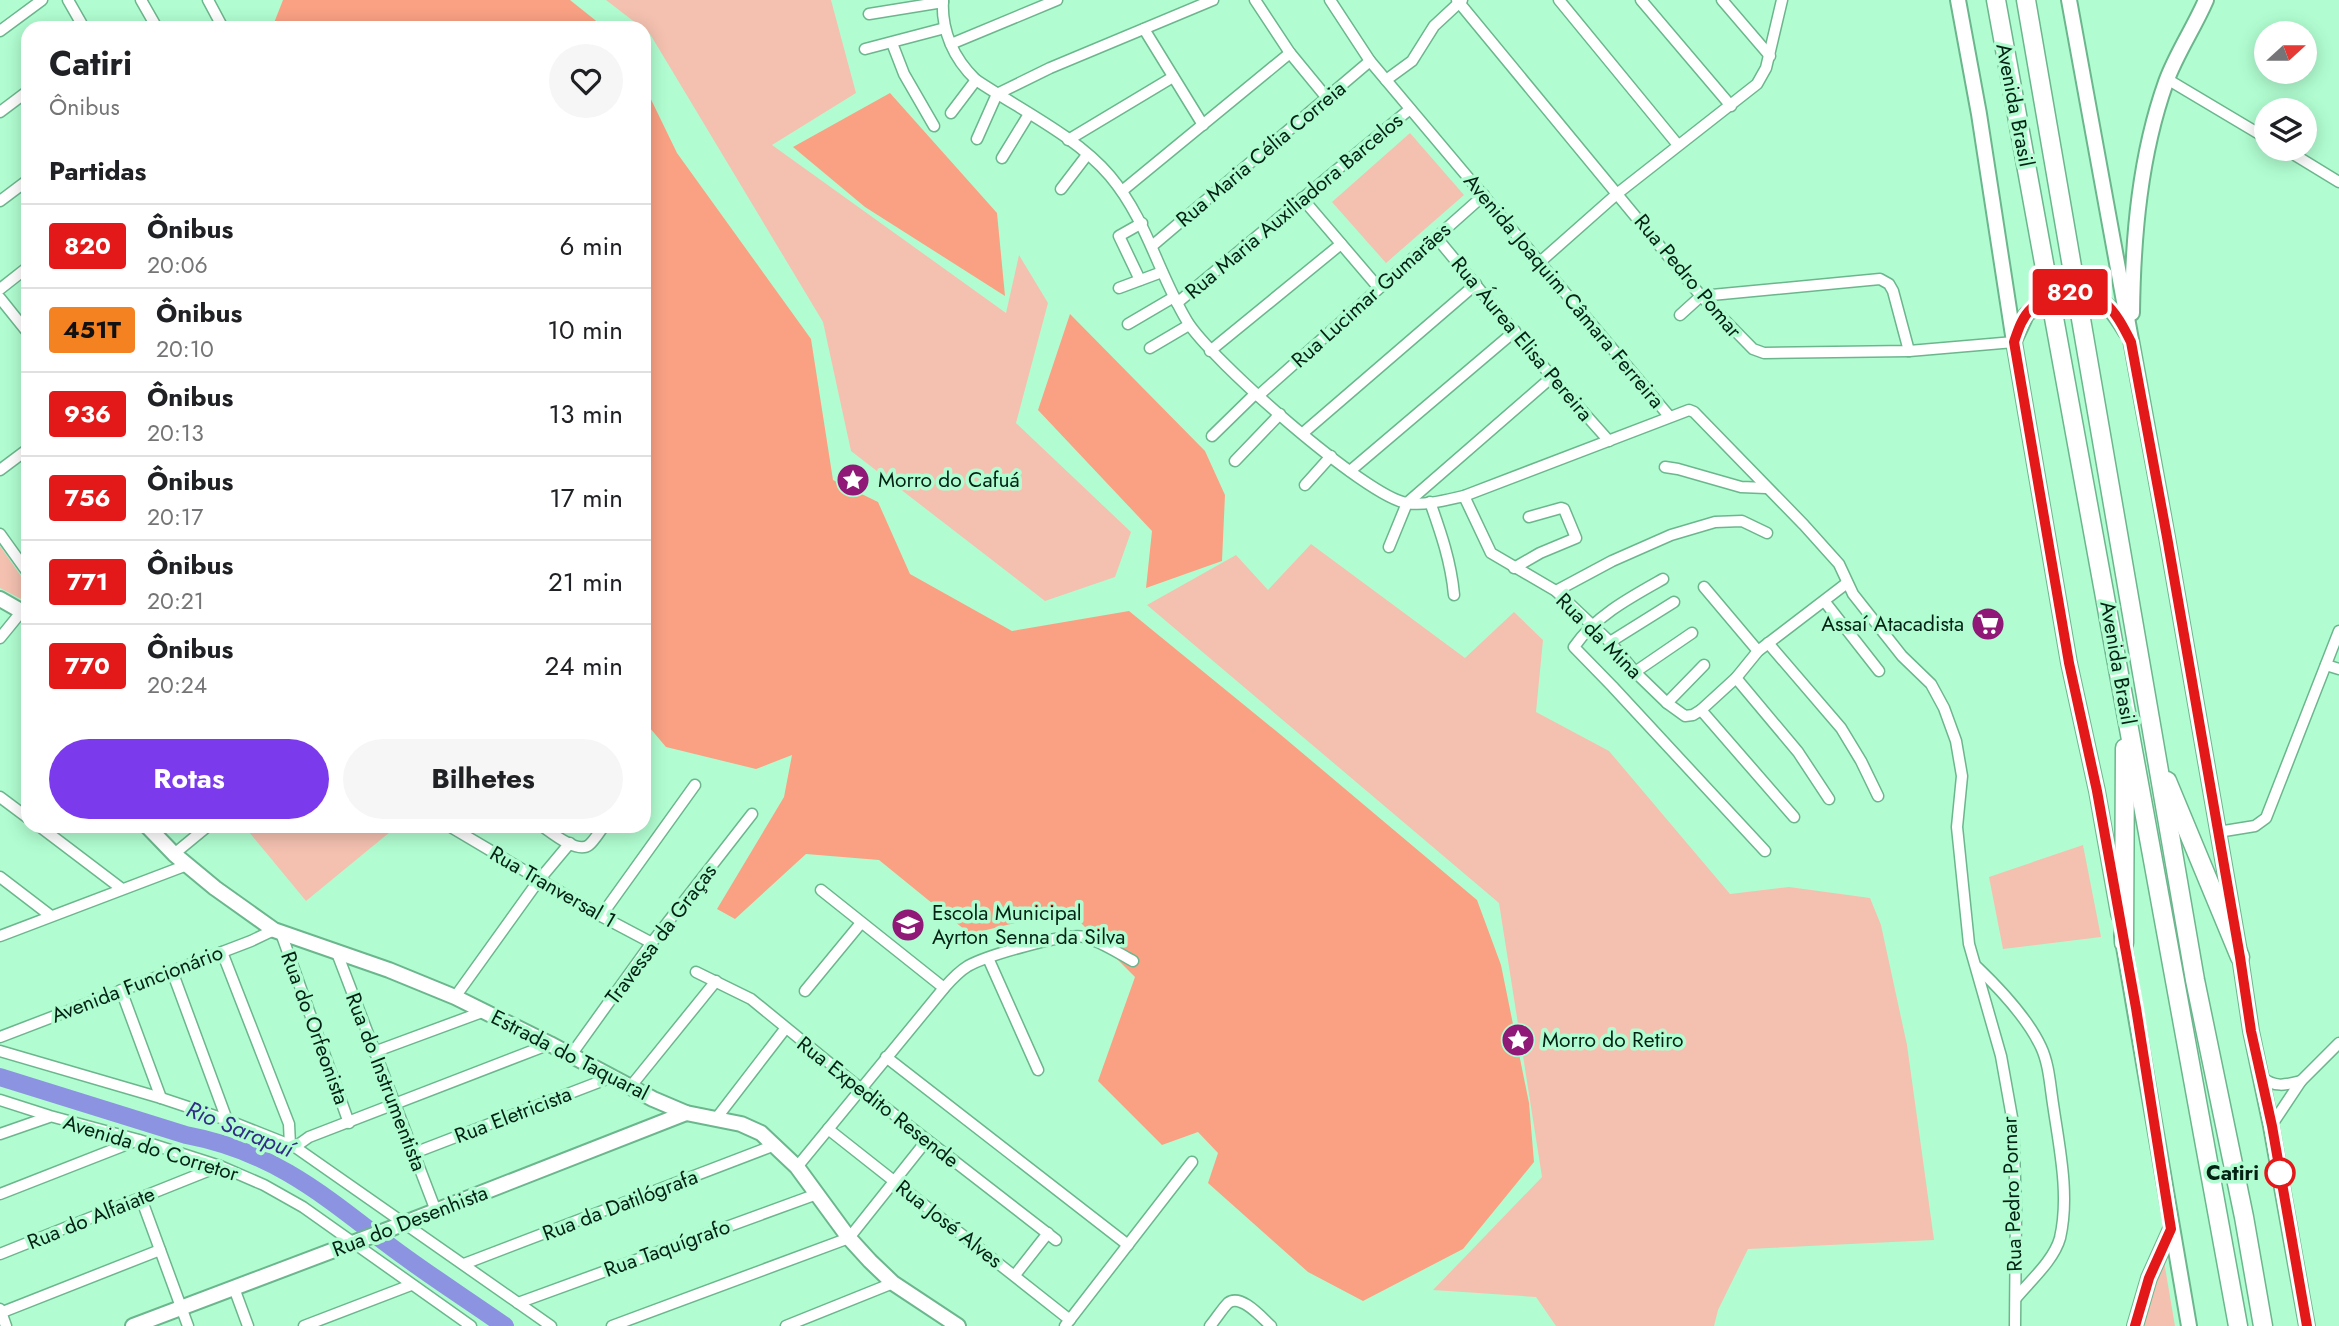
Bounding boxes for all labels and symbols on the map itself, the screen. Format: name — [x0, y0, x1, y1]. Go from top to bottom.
north arrow — [2254, 21, 2317, 84]
street label: Avenida Brasil — [1988, 41, 2042, 169]
street label: Rua Maria Célia Correia — [1170, 74, 1352, 234]
street label: Rua Maria Auxiliadora Barcelos — [1179, 106, 1409, 306]
street label: Avenida Joaquim Câmara Ferreira — [1457, 167, 1671, 415]
street label: Rua Pedro Pomar — [1627, 208, 1749, 345]
street label: Rua Lucimar Gumarães — [1285, 215, 1457, 375]
street label: Rua Áurea Elisa Pereira — [1444, 250, 1600, 428]
line badge: 820 — [2030, 269, 2110, 315]
place icon: Morro do Cafuá — [834, 461, 872, 499]
place label: Morro do Cafuá — [878, 465, 1020, 495]
street label: Rua da Mina — [1549, 586, 1649, 686]
street label: Avenida Brasil — [2092, 599, 2144, 727]
supermarket icon: Assaí Atacadista — [1969, 605, 2007, 643]
place label: Assaí Atacadista — [1821, 609, 1964, 639]
street label: Rua Tranversal 1 — [484, 839, 622, 935]
street label: Travessa da Graças — [598, 858, 724, 1010]
place label: Escola Municipal Ayrton Senna da Silva — [932, 898, 1125, 952]
school or university icon: Escola Municipal Ayrton Senna da Silva — [889, 906, 927, 944]
street label: Avenida Funcionário — [47, 937, 227, 1031]
street label: Rua do Orfeonista — [273, 947, 357, 1109]
street label: Rua do Instrumentista — [338, 988, 434, 1176]
street label: Estrada do Taquaral — [486, 1002, 654, 1108]
place icon: Morro do Retiro — [1499, 1021, 1537, 1059]
place label: Morro do Retiro — [1542, 1025, 1684, 1055]
street label: Rua Expedito Resende — [791, 1029, 965, 1175]
street label: Rua Eletricista — [450, 1079, 576, 1151]
water label: Rio Sarapuí — [181, 1092, 302, 1167]
street label: Avenida do Corretor — [60, 1107, 243, 1189]
street label: Rua Pedro Pornar — [1994, 1115, 2030, 1272]
place label: Catiri — [2206, 1158, 2259, 1188]
marker: Catiri — [2265, 1158, 2295, 1188]
street label: Rua da Datilógrafa — [538, 1162, 702, 1248]
street label: Rua José Alves — [889, 1173, 1009, 1275]
street label: Rua do Desenhista — [328, 1178, 492, 1264]
street label: Rua do Alfaiate — [23, 1179, 159, 1257]
street label: Rua Taquígrafo — [600, 1211, 734, 1285]

